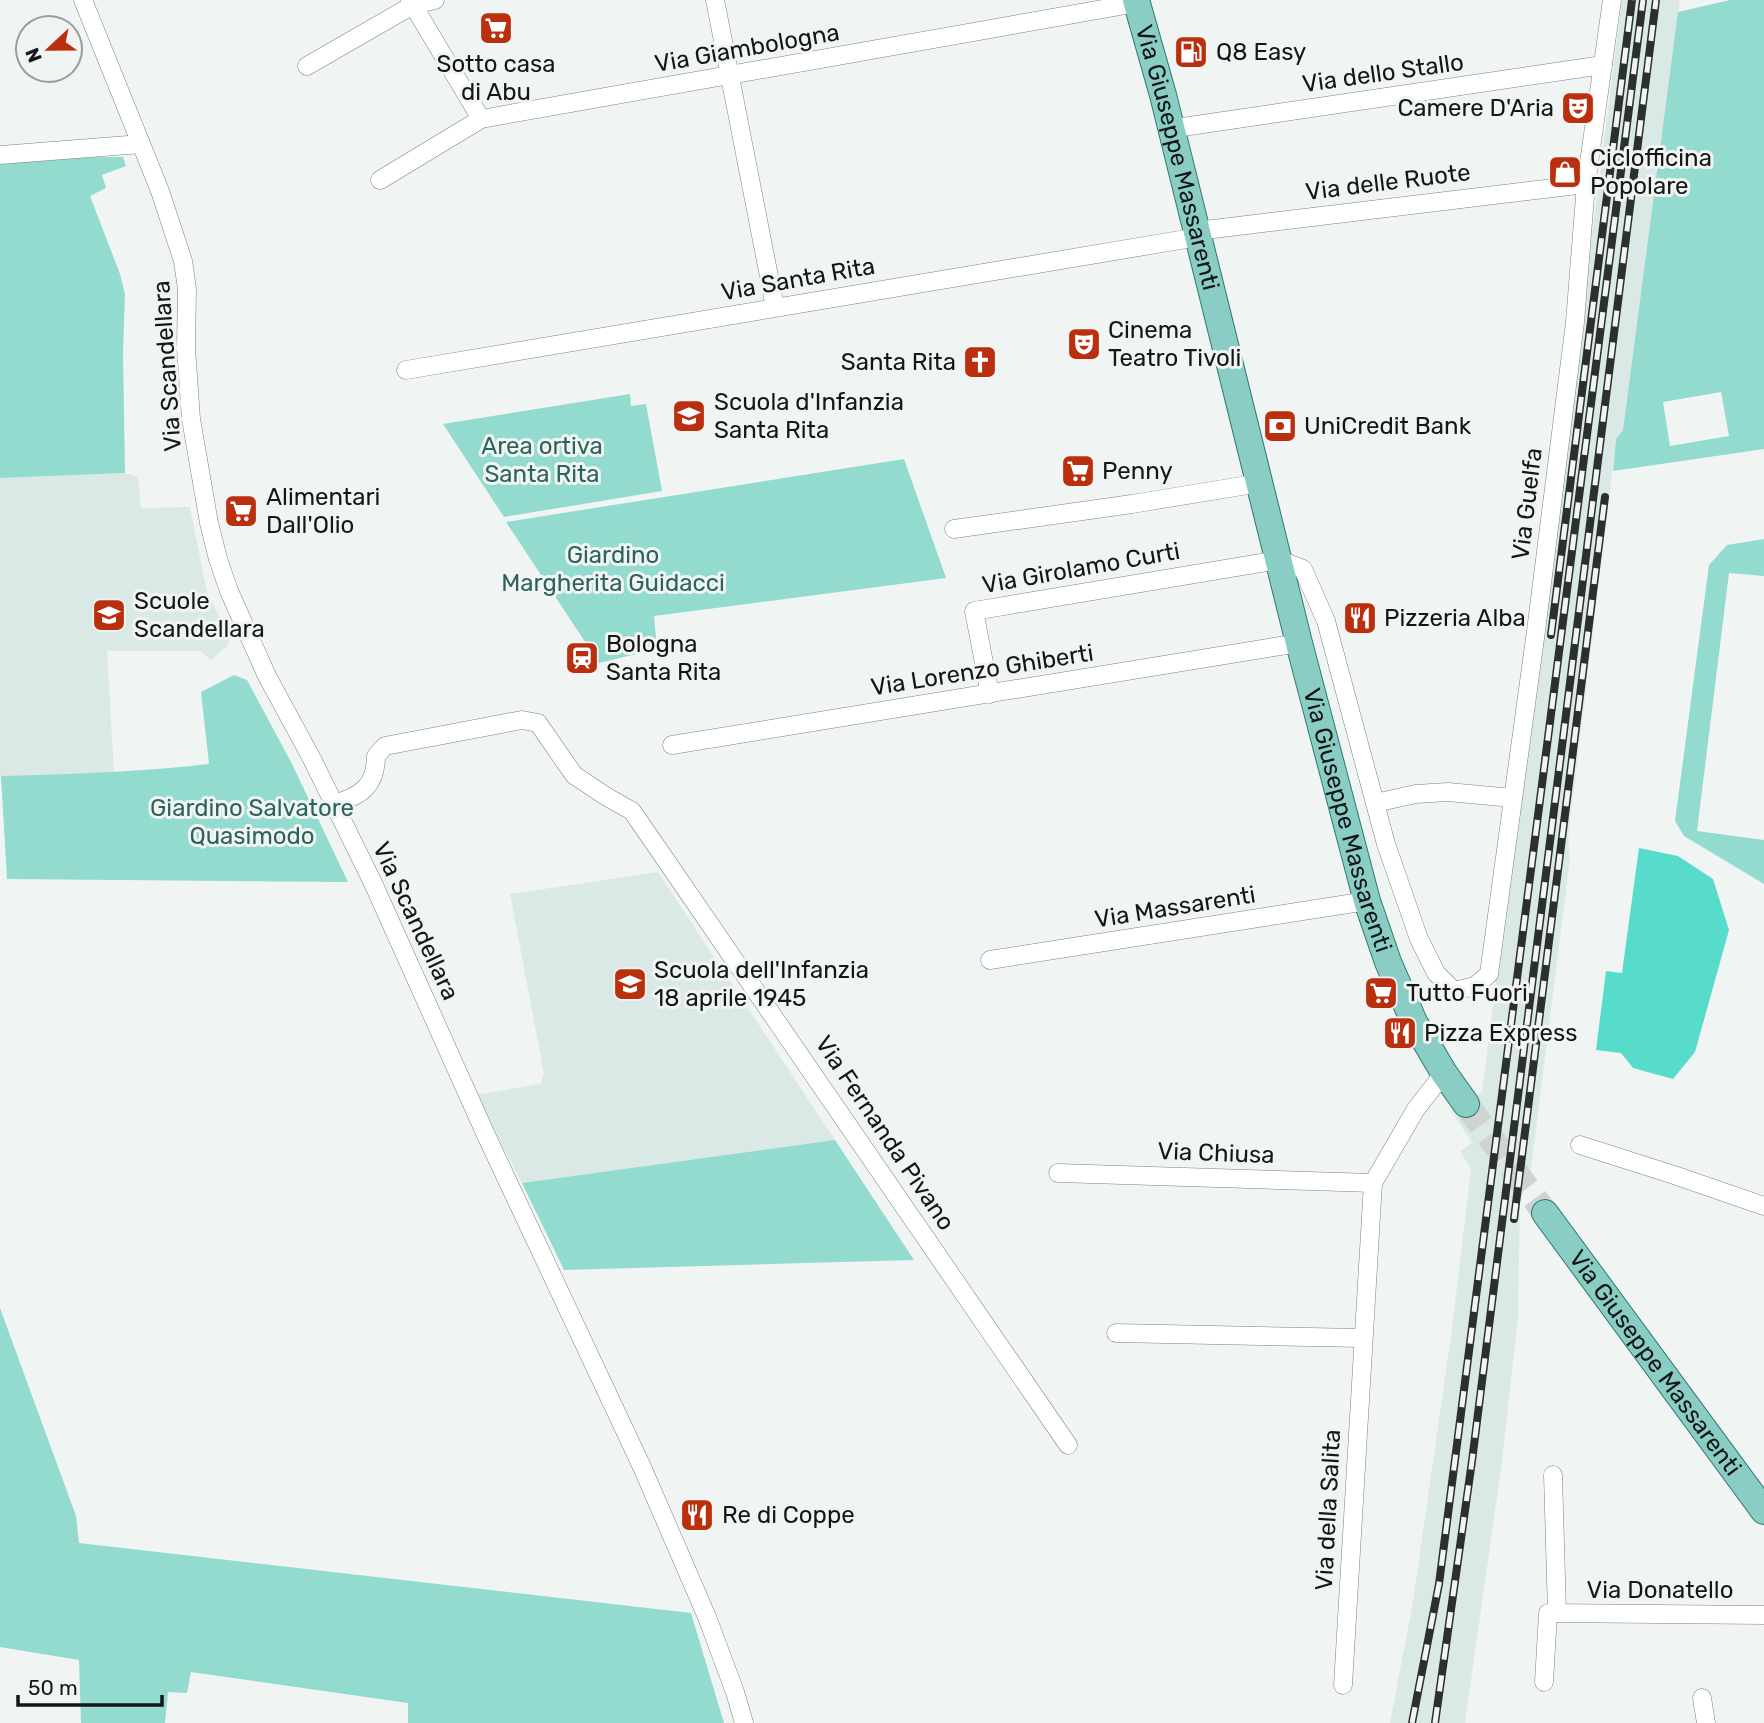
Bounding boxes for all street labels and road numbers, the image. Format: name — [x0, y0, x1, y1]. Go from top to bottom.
street label: Via Giambologna — [652, 18, 842, 78]
street label: Via Giuseppe Massarenti — [1130, 22, 1225, 293]
street label: Via dello Stallo — [1301, 48, 1465, 98]
street label: Via delle Ruote — [1304, 158, 1472, 206]
street label: Via Santa Rita — [719, 252, 877, 306]
street label: Via Scandellara — [147, 280, 187, 452]
street label: Via Guelfa — [1506, 446, 1548, 562]
street label: Via Girolamo Curti — [980, 537, 1182, 599]
street label: Via Lorenzo Ghiberti — [869, 639, 1095, 701]
street label: Via Giuseppe Massarenti — [1297, 685, 1398, 956]
street label: Via Scandellara — [367, 837, 465, 1005]
street label: Via Massarenti — [1093, 880, 1257, 934]
street label: Via Fernanda Pivano — [810, 1031, 960, 1235]
street label: Via Chiusa — [1157, 1137, 1275, 1169]
street label: Via Giuseppe Massarenti — [1563, 1245, 1747, 1481]
street label: Via della Salita — [1310, 1429, 1346, 1591]
street label: Via Donatello — [1587, 1576, 1733, 1604]

